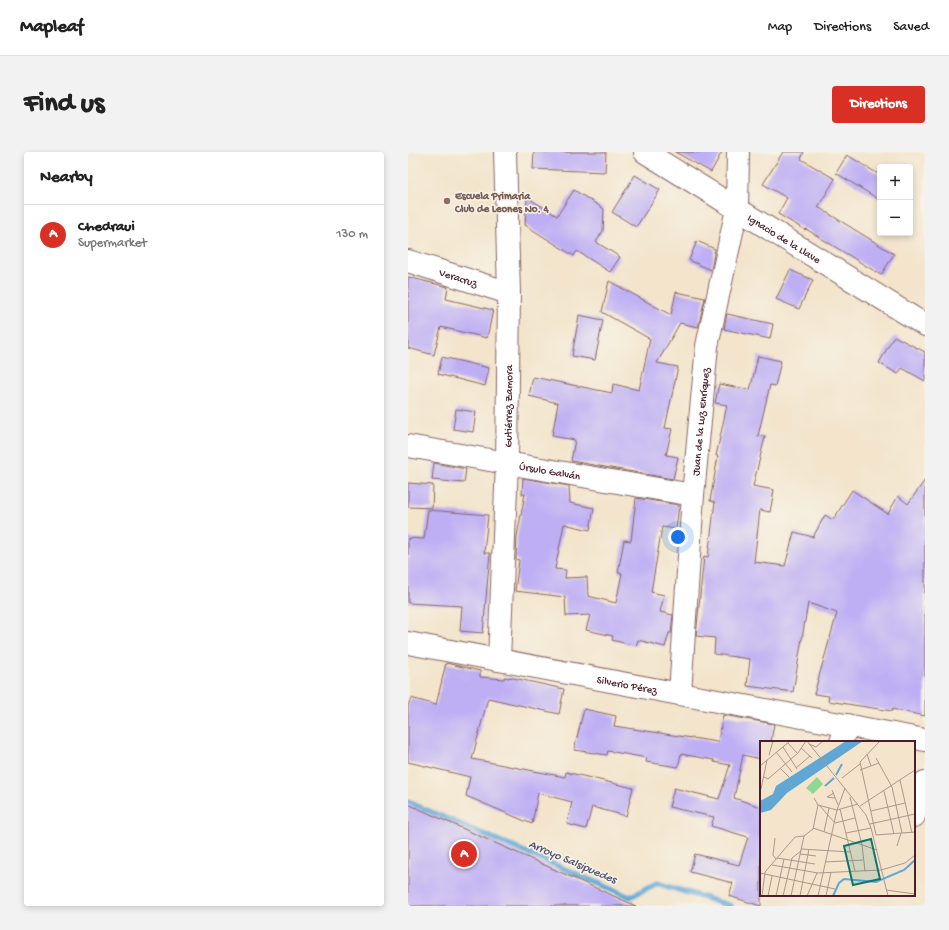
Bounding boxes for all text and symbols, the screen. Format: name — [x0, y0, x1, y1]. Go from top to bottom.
text: Mapleaf — [20, 16, 83, 39]
text: Map — [768, 19, 792, 36]
text: Directions — [814, 19, 871, 36]
text: Saved — [893, 19, 929, 36]
button: Directions — [832, 86, 925, 123]
text: Find us — [24, 88, 104, 121]
map controls — [877, 164, 913, 236]
button: + — [877, 164, 913, 200]
text: Nearby — [40, 168, 93, 188]
place label: Escuela Primaria Club de Leones No. 4 — [454, 191, 550, 216]
marker: Escuela Primaria Club de Leones No. 4 — [442, 196, 452, 206]
button: − — [877, 200, 913, 236]
street label: Ignacio de la Llave — [745, 213, 823, 267]
text: Chedraui — [78, 218, 135, 236]
text: A — [49, 227, 57, 242]
text: 130 m — [336, 227, 368, 242]
text: Supermarket — [78, 236, 147, 251]
street label: Veracruz — [436, 267, 480, 291]
street label: Gutiérrez Zamora — [503, 364, 516, 447]
street label: Juan de la Luz Enríquez — [691, 366, 713, 476]
street label: Úrsulo Galván — [518, 460, 582, 484]
your location — [668, 527, 688, 547]
street label: Silverio Pérez — [596, 675, 659, 698]
inset map — [760, 741, 915, 896]
water label: Arroyo Salsipuedes — [526, 838, 620, 888]
pin: A — [451, 839, 477, 869]

